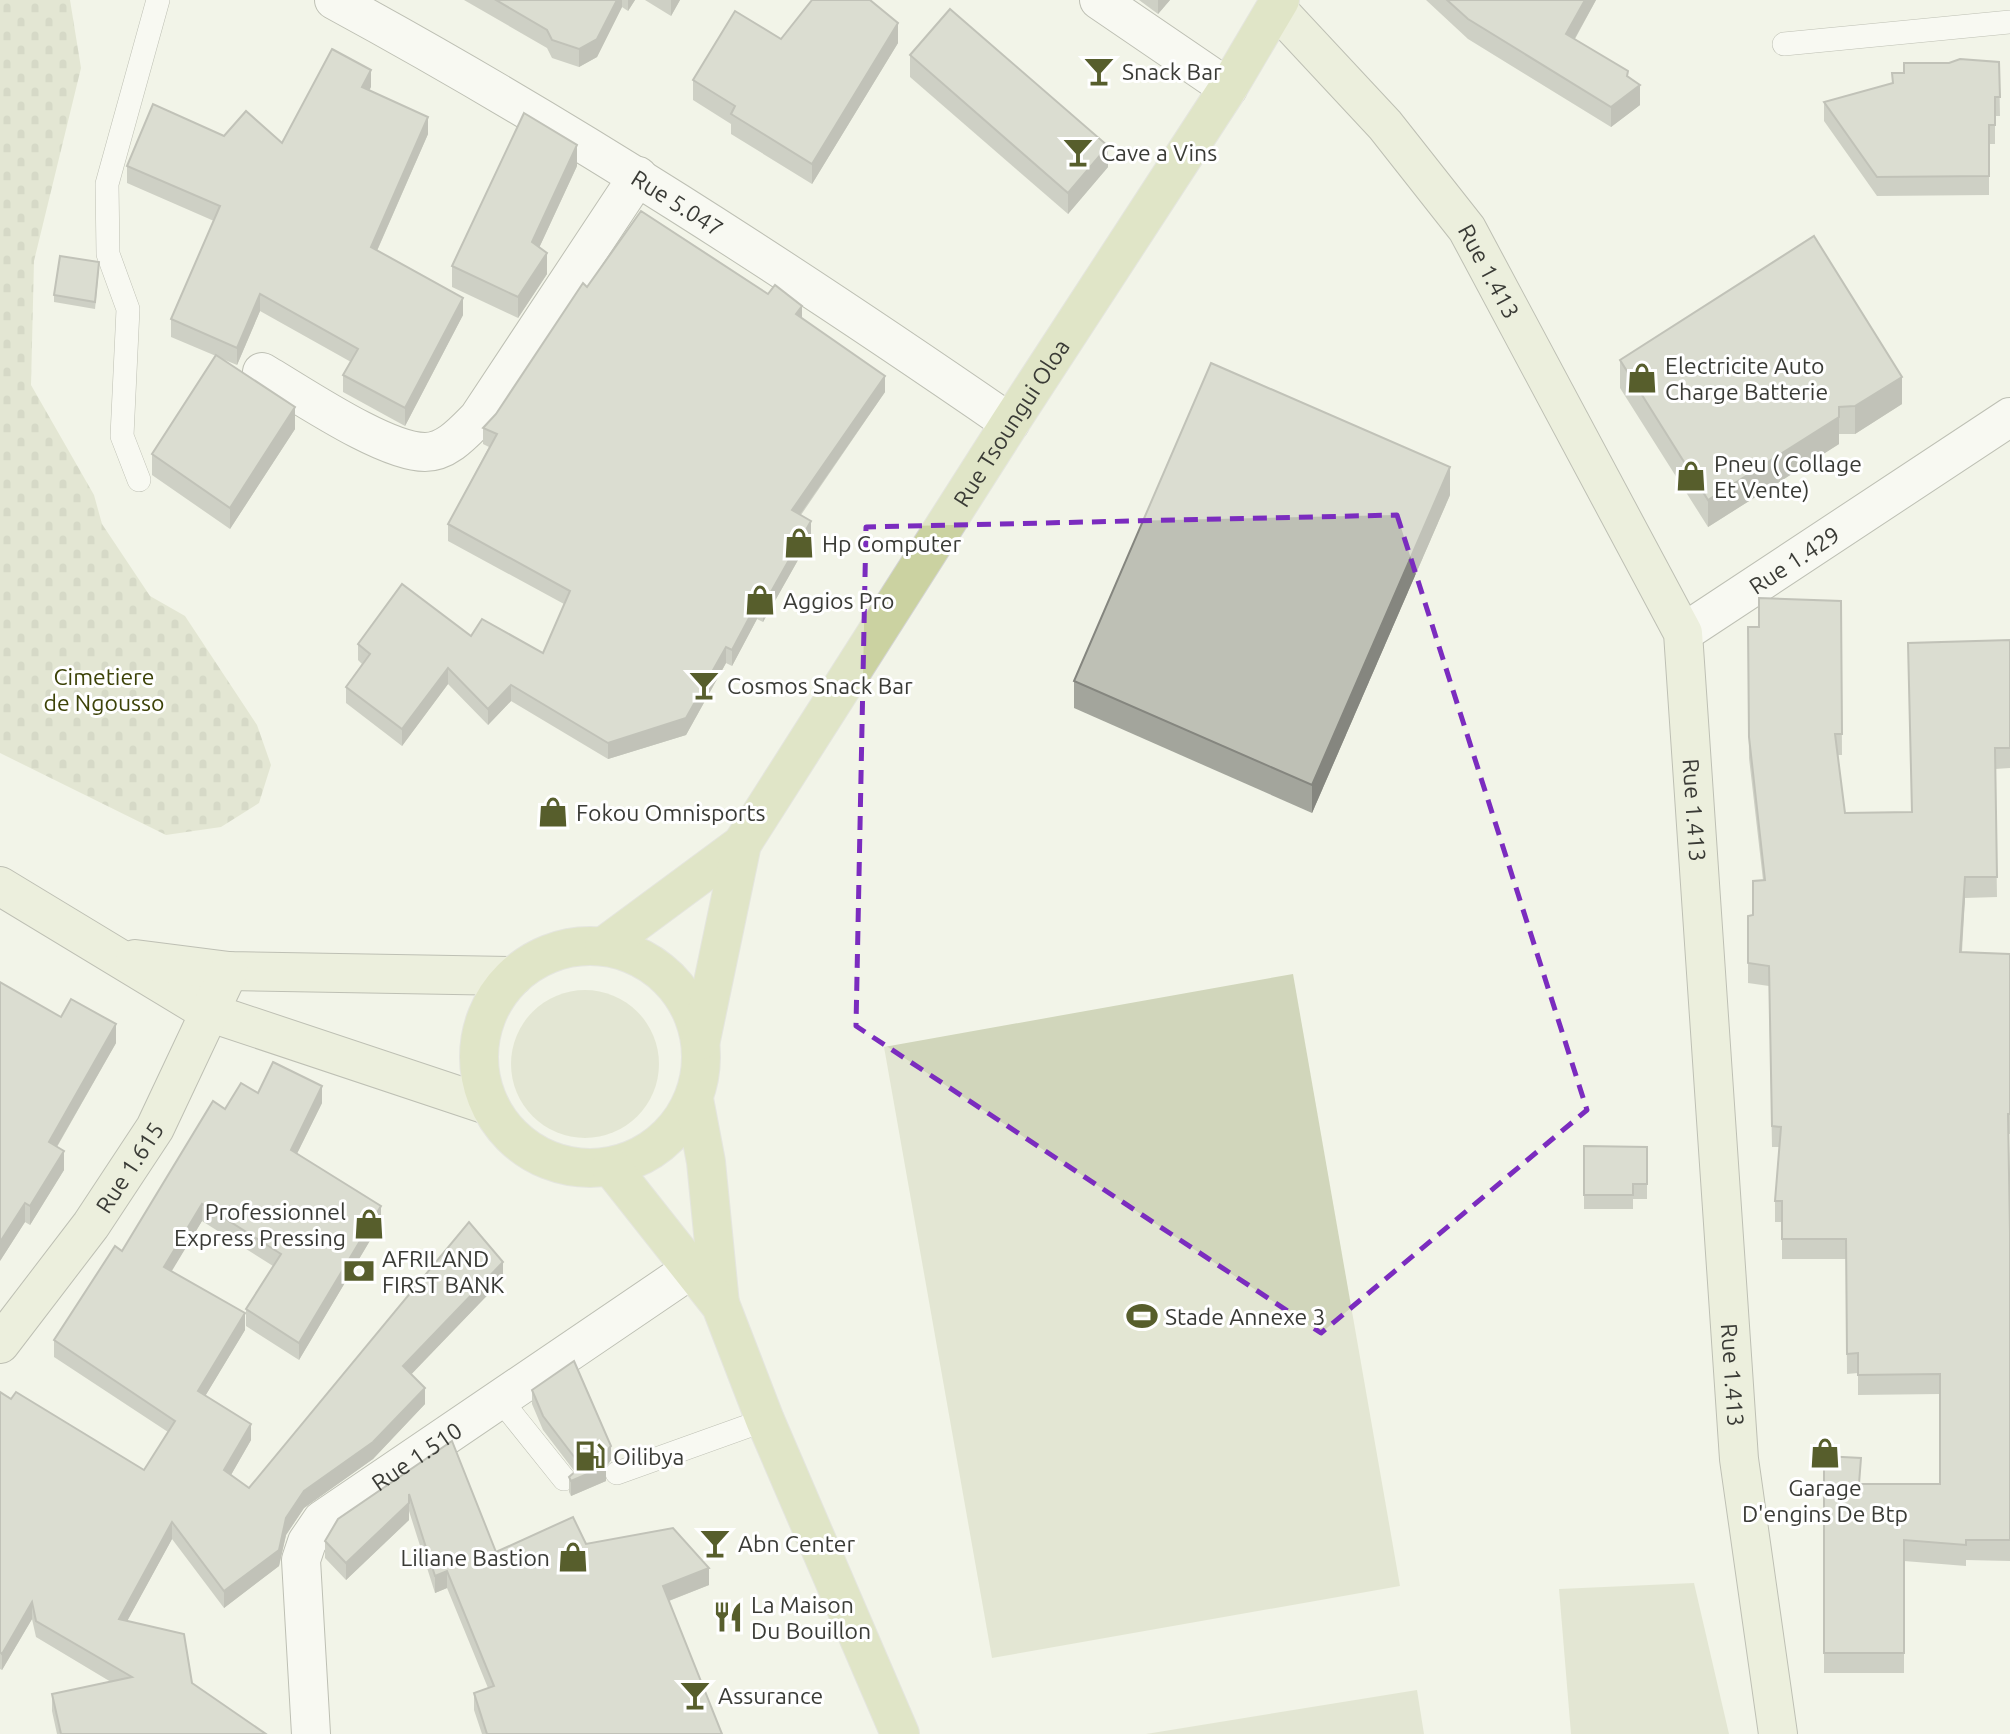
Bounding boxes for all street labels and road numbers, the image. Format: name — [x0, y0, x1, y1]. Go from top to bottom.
street label: Rue 5.047 — [627, 165, 728, 241]
street label: Rue 1.413 — [1454, 220, 1525, 322]
street label: Rue Tsoungui Oloa — [948, 334, 1074, 511]
street label: Rue 1.429 — [1744, 521, 1844, 599]
street label: Rue 1.413 — [1679, 758, 1711, 862]
street label: Rue 1.615 — [90, 1117, 168, 1217]
street label: Rue 1.413 — [1717, 1323, 1749, 1427]
street label: Rue 1.510 — [367, 1417, 466, 1495]

